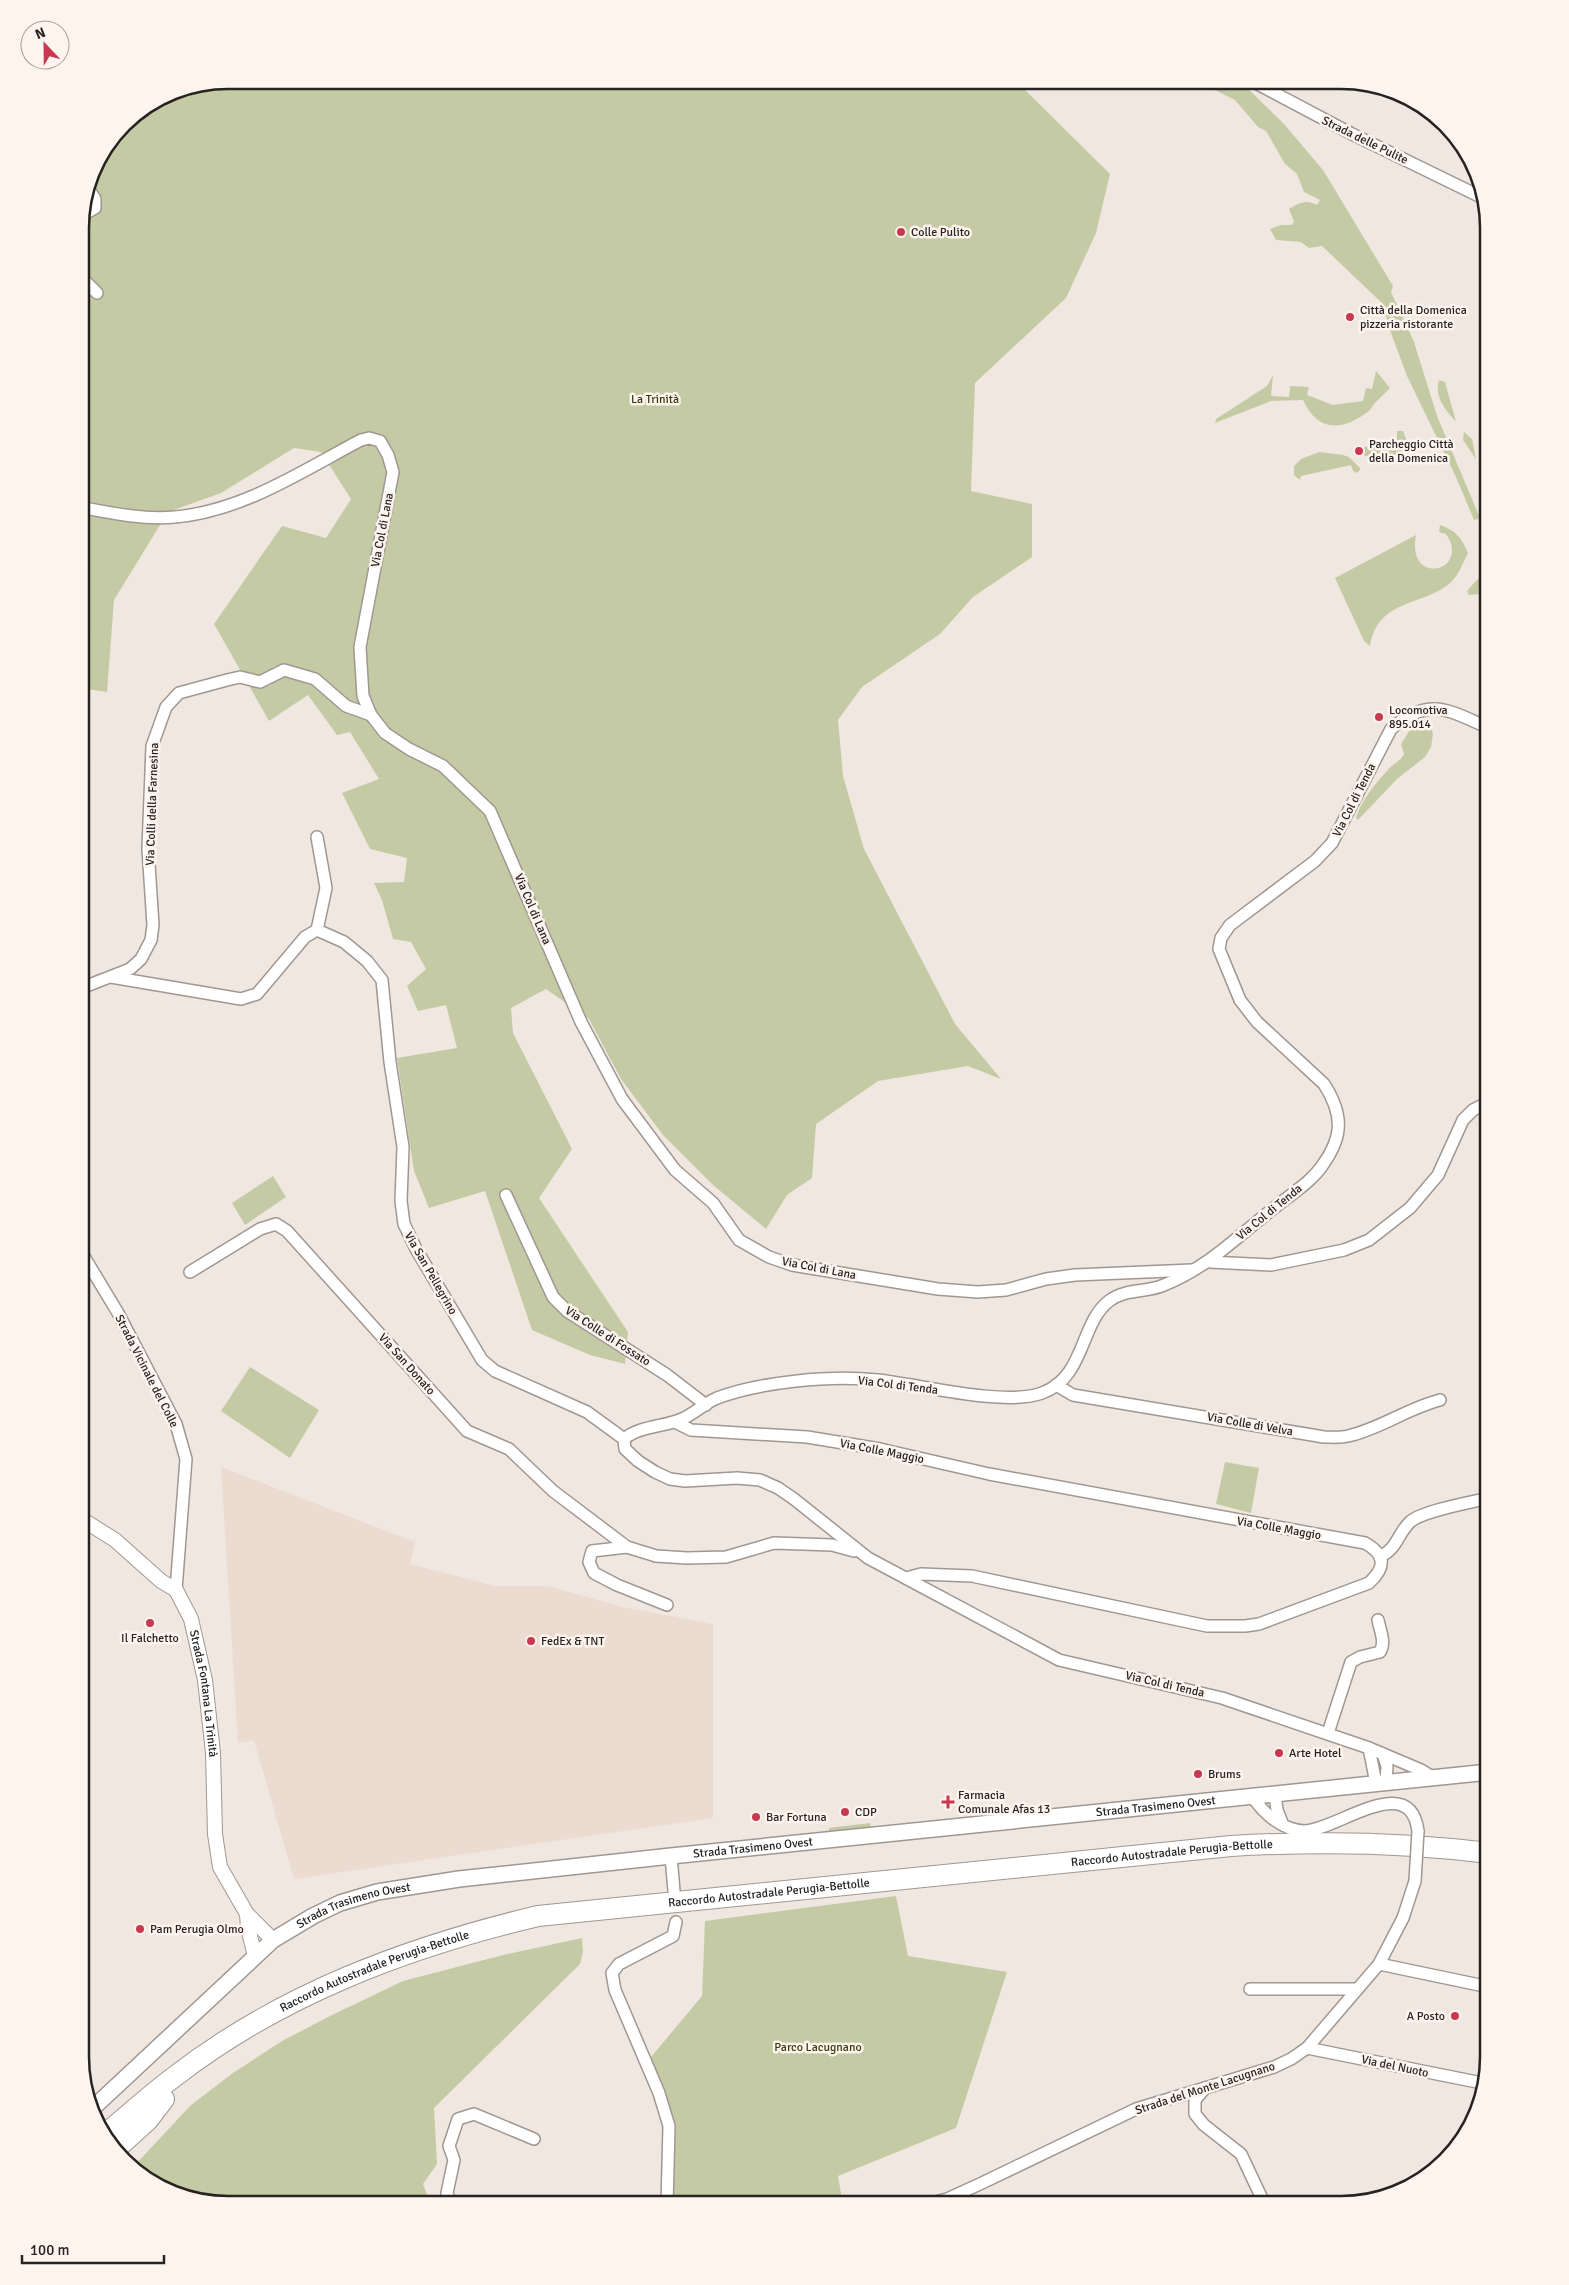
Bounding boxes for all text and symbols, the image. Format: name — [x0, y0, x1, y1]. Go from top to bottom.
north arrow — [20, 20, 70, 70]
text: N — [33, 24, 48, 43]
street label: Strada delle Pulite — [1319, 113, 1410, 168]
place label: Colle Pulito — [911, 225, 970, 240]
marker: Colle Pulito — [895, 226, 907, 238]
place label: Città della Domenica pizzeria ristorante — [1360, 303, 1467, 332]
marker: Città della Domenica pizzeria ristorante — [1344, 311, 1356, 323]
park label: La Trinità — [631, 392, 679, 407]
place label: Parcheggio Città della Domenica — [1369, 437, 1454, 466]
marker: Parcheggio Città della Domenica — [1353, 445, 1365, 457]
street label: Via Col di Lana — [368, 492, 397, 569]
place label: Locomotiva 895.014 — [1389, 703, 1448, 732]
marker: Locomotiva 895.014 — [1373, 711, 1385, 723]
street label: Via Colli della Farnesina — [143, 742, 162, 866]
street label: Via Col di Tenda — [1329, 761, 1379, 840]
street label: Via Col di Lana — [511, 872, 554, 947]
street label: Via Col di Tenda — [1233, 1181, 1305, 1244]
street label: Via San Pellegrino — [401, 1229, 460, 1317]
street label: Via Col di Lana — [780, 1254, 857, 1283]
street label: Via Colle di Fossato — [562, 1303, 653, 1370]
street label: Strada Vicinale del Colle — [112, 1312, 182, 1430]
street label: Via San Donato — [375, 1330, 438, 1398]
street label: Via Col di Tenda — [857, 1373, 939, 1398]
street label: Via Colle di Velva — [1206, 1410, 1294, 1439]
street label: Via Colle Maggio — [838, 1436, 925, 1467]
street label: Via Colle Maggio — [1235, 1514, 1322, 1543]
marker: Il Falchetto — [144, 1617, 156, 1629]
street label: Strada Fontana La Trinità — [186, 1629, 220, 1757]
place label: Il Falchetto — [121, 1631, 179, 1646]
place label: FedEx & TNT — [541, 1634, 604, 1649]
marker: FedEx & TNT — [525, 1635, 537, 1647]
street label: Via Col di Tenda — [1124, 1668, 1206, 1701]
place label: Arte Hotel — [1289, 1746, 1342, 1761]
marker: Arte Hotel — [1273, 1747, 1285, 1759]
place label: Brums — [1208, 1767, 1241, 1782]
marker: Brums — [1192, 1768, 1204, 1780]
place label: Farmacia Comunale Afas 13 — [958, 1788, 1050, 1817]
street label: Strada Trasimeno Ovest — [1095, 1793, 1216, 1820]
marker: Farmacia Comunale Afas 13 — [942, 1796, 954, 1808]
place label: CDP — [855, 1805, 877, 1820]
marker: CDP — [839, 1806, 851, 1818]
place label: Bar Fortuna — [766, 1810, 827, 1825]
marker: Bar Fortuna — [750, 1811, 762, 1823]
street label: Strada Trasimeno Ovest — [692, 1834, 814, 1862]
street label: Raccordo Autostradale Perugia-Bettolle — [1070, 1837, 1273, 1870]
street label: Raccordo Autostradale Perugia-Bettolle — [667, 1876, 871, 1911]
street label: Strada Trasimeno Ovest — [294, 1880, 412, 1932]
place label: Pam Perugia Olmo — [150, 1922, 244, 1937]
marker: Pam Perugia Olmo — [134, 1923, 146, 1935]
street label: Raccordo Autostradale Perugia-Bettolle — [277, 1928, 471, 2016]
place label: A Posto — [1407, 2009, 1445, 2024]
marker: A Posto — [1449, 2010, 1461, 2022]
park label: Parco Lacugnano — [774, 2040, 862, 2055]
street label: Via del Nuoto — [1360, 2052, 1430, 2081]
street label: Strada del Monte Lacugnano — [1133, 2059, 1277, 2118]
scale bar — [22, 2232, 165, 2264]
text: 100 m — [30, 2241, 70, 2259]

